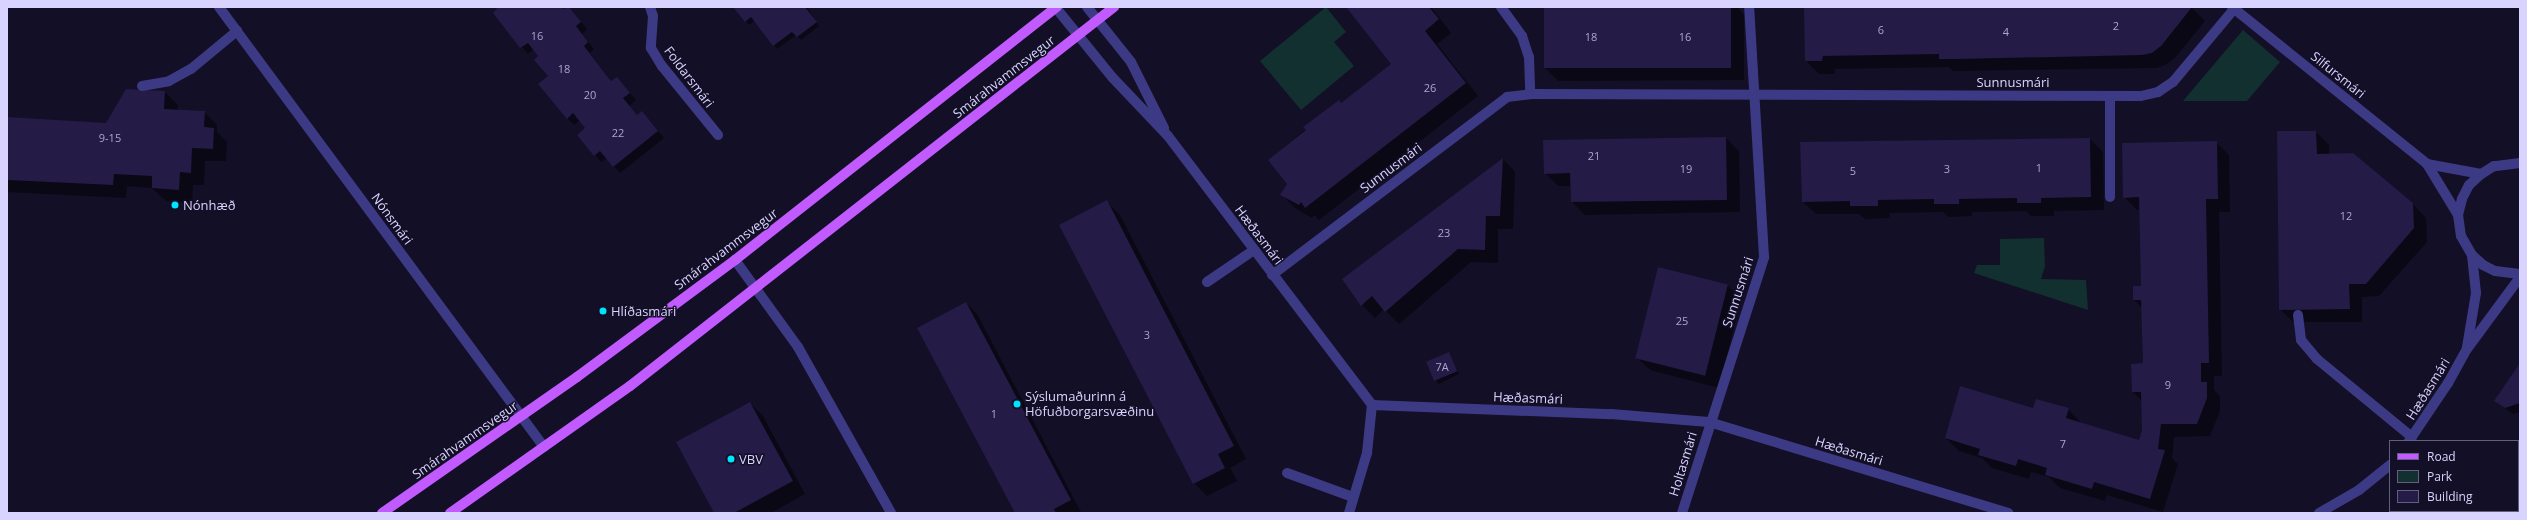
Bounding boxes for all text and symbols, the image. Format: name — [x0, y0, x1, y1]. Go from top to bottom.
house number: 2 — [2113, 19, 2119, 33]
house number: 6 — [1878, 23, 1884, 37]
house number: 4 — [2003, 25, 2009, 39]
house number: 16 — [531, 29, 543, 43]
house number: 18 — [1585, 30, 1597, 44]
house number: 16 — [1679, 30, 1691, 44]
street label: Smárahvammsvegur — [950, 32, 1058, 122]
street label: Foldarsmári — [661, 43, 717, 111]
street label: Silfursmári — [2308, 48, 2368, 102]
house number: 18 — [558, 62, 570, 76]
street label: Sunnusmári — [1976, 74, 2050, 90]
house number: 26 — [1424, 81, 1436, 95]
house number: 20 — [584, 88, 596, 102]
house number: 22 — [612, 126, 624, 140]
house number: 9-15 — [99, 131, 121, 145]
street label: Sunnusmári — [1357, 140, 1425, 196]
house number: 21 — [1588, 149, 1600, 163]
house number: 1 — [2036, 161, 2042, 175]
house number: 19 — [1680, 162, 1692, 176]
house number: 3 — [1944, 162, 1950, 176]
house number: 5 — [1850, 164, 1856, 178]
street label: Nónsmári — [368, 190, 416, 248]
place label: Nónhæð — [183, 197, 236, 213]
marker: Nónhæð — [170, 200, 180, 210]
street label: Hæðasmári — [1232, 202, 1286, 268]
street label: Smárahvammsvegur — [671, 205, 781, 293]
house number: 12 — [2340, 209, 2352, 223]
house number: 23 — [1438, 226, 1450, 240]
street label: Sunnusmári — [1719, 255, 1757, 329]
place label: Hlíðasmári — [611, 303, 676, 319]
marker: Hlíðasmári — [598, 306, 608, 316]
house number: 25 — [1676, 314, 1688, 328]
house number: 3 — [1144, 328, 1150, 342]
street label: Hæðasmári — [2403, 355, 2453, 423]
house number: 7A — [1435, 360, 1449, 374]
house number: 9 — [2165, 378, 2171, 392]
place label: Sýslumaðurinn á Höfuðborgarsvæðinu — [1025, 389, 1154, 420]
street label: Hæðasmári — [1493, 389, 1563, 407]
street label: Smárahvammsvegur — [409, 398, 521, 482]
marker: Sýslumaðurinn á Höfuðborgarsvæðinu — [1012, 399, 1022, 409]
house number: 1 — [991, 407, 997, 421]
street label: Holtasmári — [1666, 430, 1700, 498]
street label: Hæðasmári — [1813, 433, 1885, 469]
house number: 7 — [2060, 437, 2066, 451]
legend — [2389, 440, 2519, 512]
text: Road — [2427, 448, 2456, 465]
place label: VBV — [739, 451, 763, 467]
marker: VBV — [726, 454, 736, 464]
text: Park — [2427, 468, 2452, 485]
text: Building — [2427, 488, 2472, 505]

